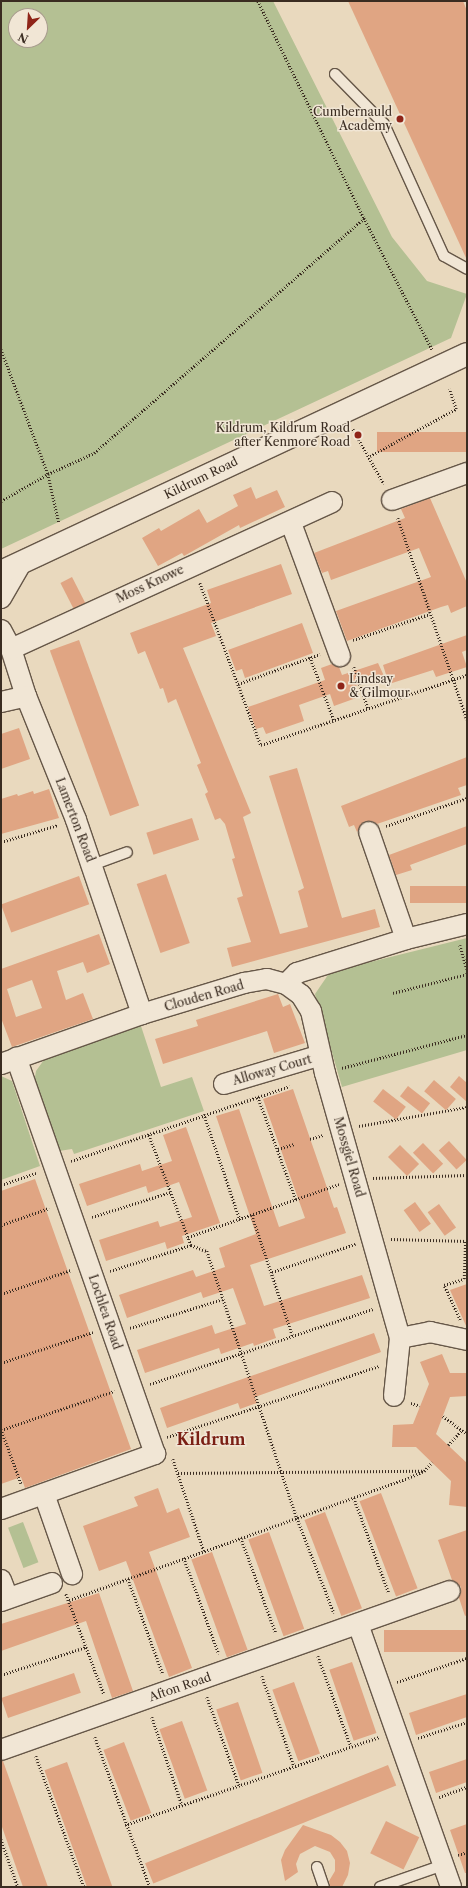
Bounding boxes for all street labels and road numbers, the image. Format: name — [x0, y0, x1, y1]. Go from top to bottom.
street label: Kildrum Road — [162, 454, 240, 502]
street label: Moss Knowe — [114, 562, 186, 606]
street label: Lamerton Road — [52, 776, 98, 864]
street label: Clouden Road — [163, 978, 245, 1014]
street label: Alloway Court — [231, 1052, 313, 1088]
street label: Mossgiel Road — [331, 1115, 367, 1199]
street label: Lochlea Road — [85, 1273, 125, 1351]
street label: Afton Road — [147, 1670, 213, 1704]

